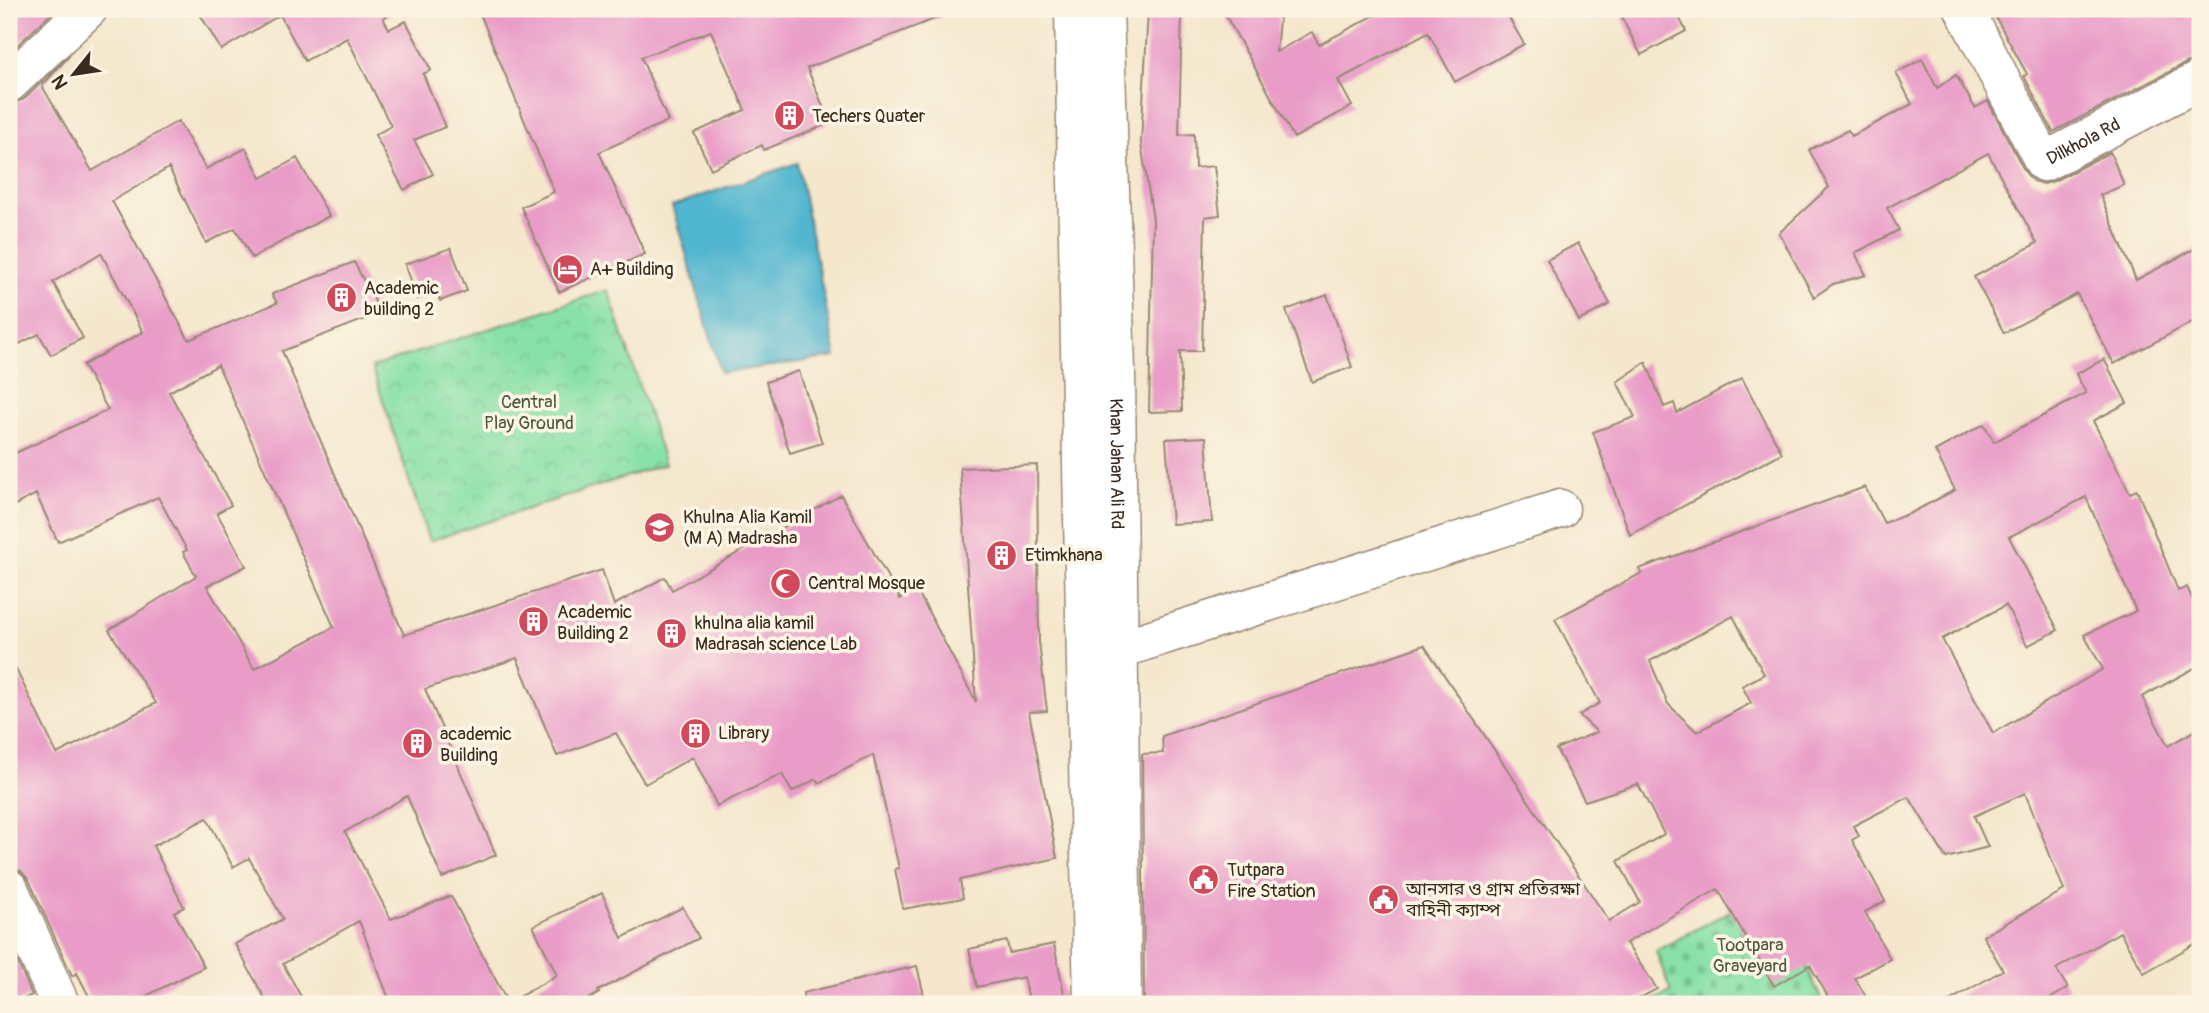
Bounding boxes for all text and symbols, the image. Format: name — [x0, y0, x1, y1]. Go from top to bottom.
north arrow — [38, 38, 108, 108]
text: N — [46, 70, 74, 94]
building icon: Techers Quater — [772, 99, 806, 133]
place label: Techers Quater — [812, 105, 926, 128]
street label: Dilkhola Rd — [2043, 113, 2124, 171]
hotel icon: A+ Building — [550, 252, 584, 286]
place label: A+ Building — [590, 258, 674, 281]
place label: Academic building 2 — [364, 277, 439, 321]
building icon: Academic building 2 — [324, 281, 358, 315]
park label: Central Play Ground — [484, 391, 574, 435]
street label: Khan Jahan Ali Rd — [1104, 398, 1129, 529]
place label: Khulna Alia Kamil (M A) Madrasha — [683, 506, 812, 550]
school or university icon: Khulna Alia Kamil (M A) Madrasha — [643, 510, 677, 544]
building icon: Etimkhana — [985, 538, 1019, 572]
place label: Etimkhana — [1025, 544, 1103, 567]
mosque icon: Central Mosque — [768, 566, 802, 600]
place label: Central Mosque — [808, 572, 925, 595]
place label: Academic Building 2 — [557, 601, 632, 645]
building icon: Academic Building 2 — [517, 605, 551, 639]
place label: khulna alia kamil Madrasah science Lab — [695, 612, 857, 656]
building icon: khulna alia kamil Madrasah science Lab — [655, 616, 689, 650]
building icon: Library — [678, 716, 712, 750]
place label: Library — [718, 722, 769, 745]
place label: academic Building — [440, 723, 512, 767]
building icon: academic Building — [400, 727, 434, 761]
place label: Tutpara Fire Station — [1227, 859, 1316, 903]
public building icon: Tutpara Fire Station — [1187, 863, 1221, 897]
place label: আনসার ও গ্রাম প্রতিরক্ষা বাহিনী ক্যাম্প — [1405, 878, 1580, 922]
public building icon: আনসার ও গ্রাম প্রতিরক্ষা বাহিনী ক্যাম্প — [1366, 882, 1400, 916]
park label: Tootpara Graveyard — [1713, 934, 1787, 978]

